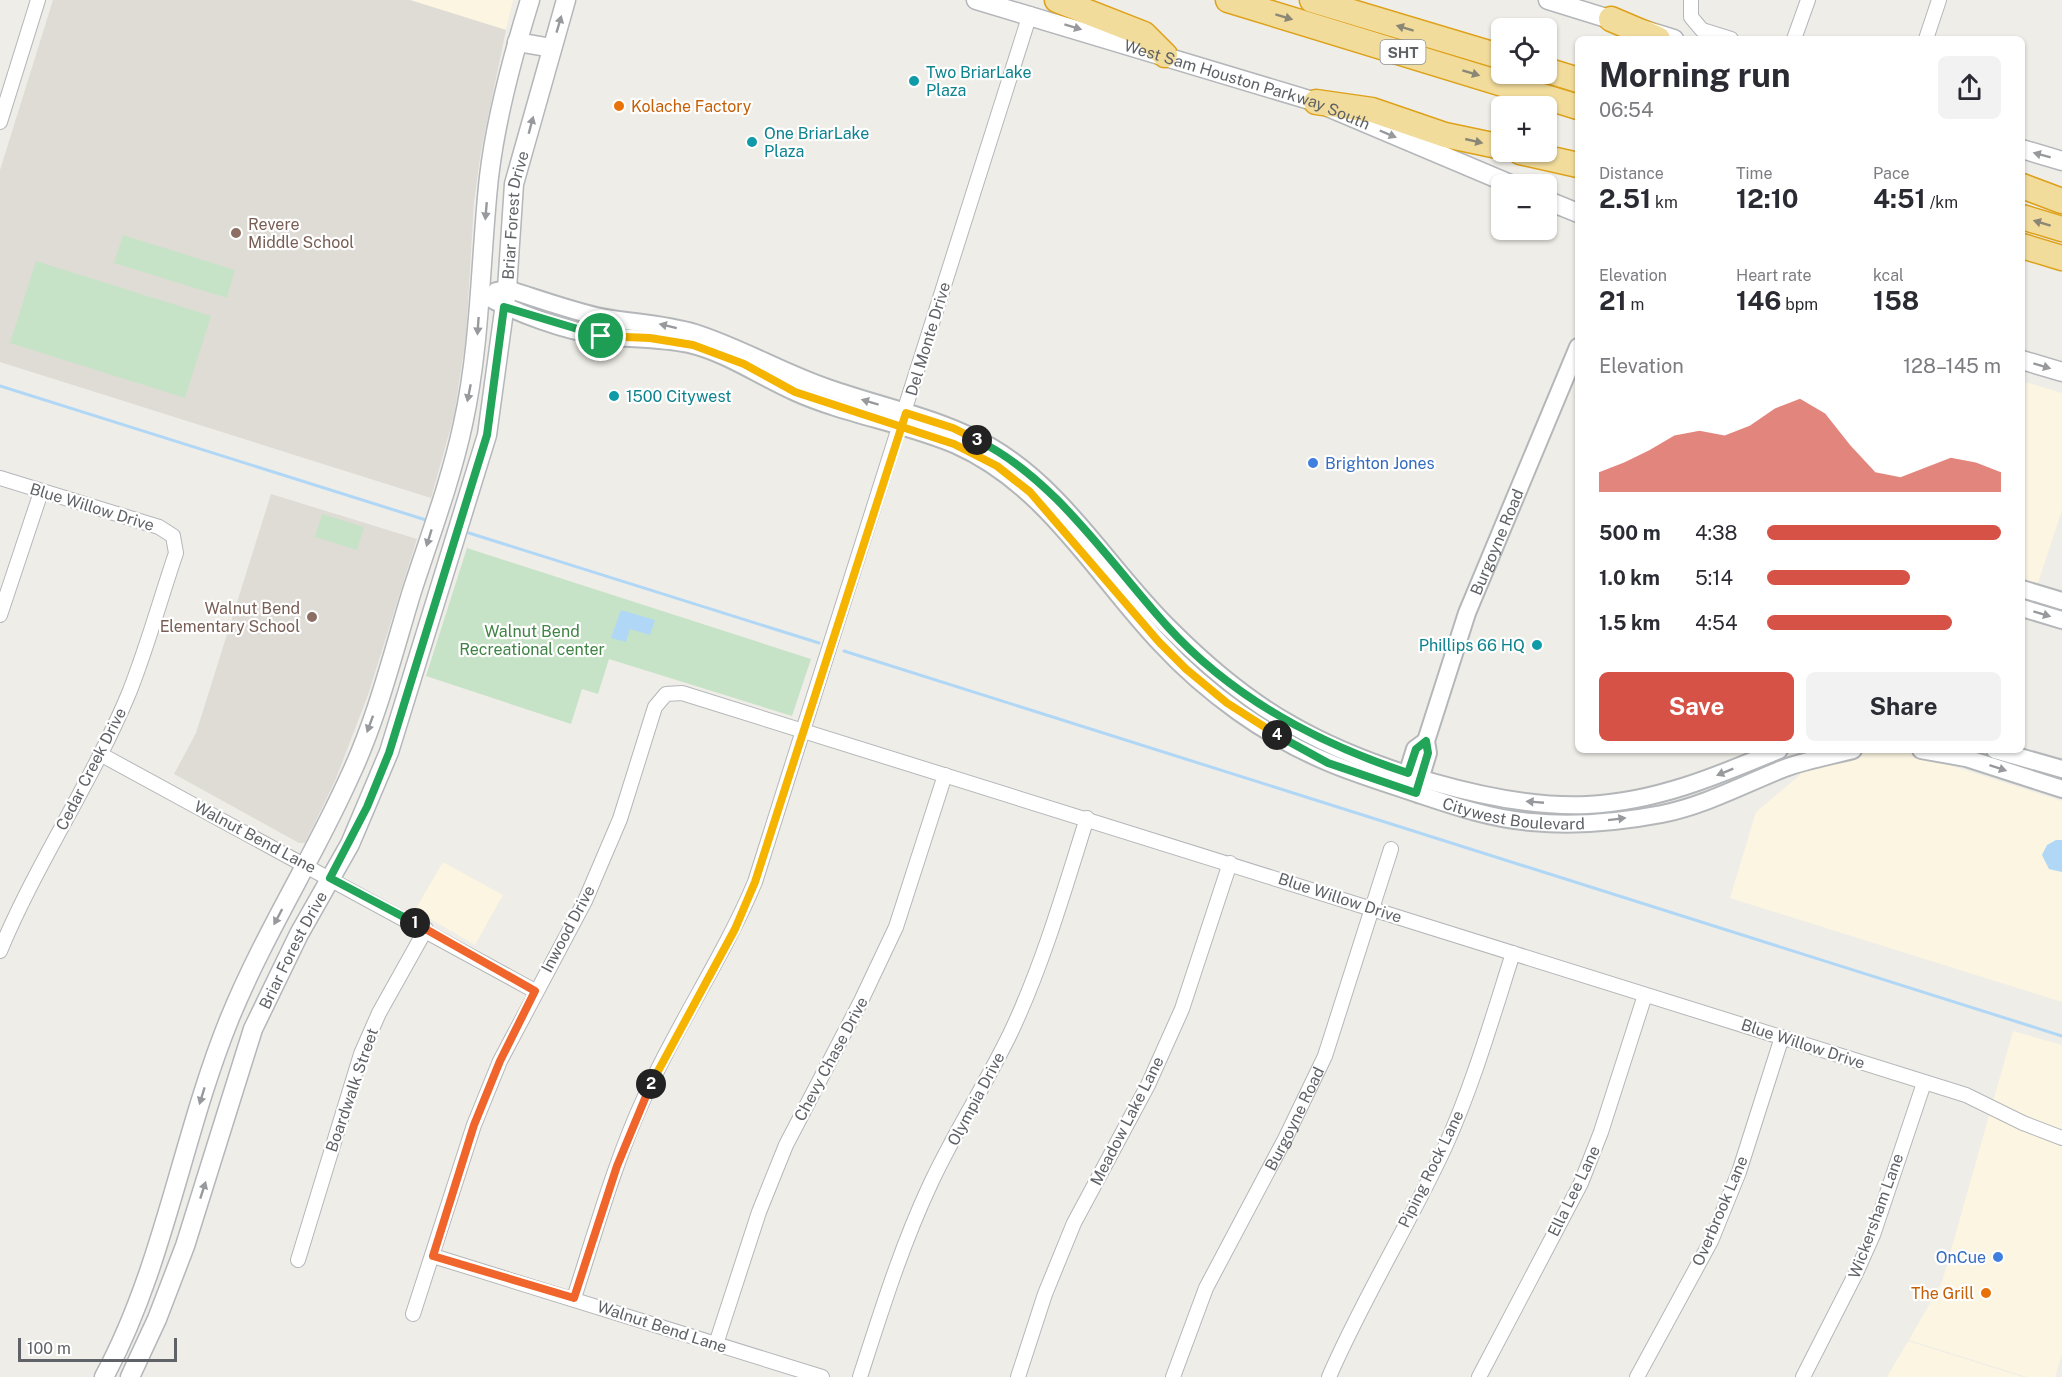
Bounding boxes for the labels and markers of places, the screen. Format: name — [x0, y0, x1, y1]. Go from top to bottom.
place label: Two BriarLake Plaza — [926, 63, 1032, 100]
marker: Two BriarLake Plaza — [907, 74, 921, 88]
place label: Kolache Factory — [631, 97, 752, 116]
marker: Kolache Factory — [612, 99, 626, 113]
place label: One BriarLake Plaza — [764, 124, 869, 161]
marker: One BriarLake Plaza — [745, 135, 759, 149]
place label: Revere Middle School — [248, 215, 354, 252]
marker: Revere Middle School — [229, 226, 243, 240]
pin — [575, 310, 626, 361]
place label: 1500 Citywest — [626, 387, 732, 406]
marker: 1500 Citywest — [607, 389, 621, 403]
pin: 3 — [962, 425, 992, 455]
place label: Brighton Jones — [1325, 454, 1435, 473]
marker: Brighton Jones — [1306, 456, 1320, 470]
place label: Walnut Bend Elementary School — [160, 599, 300, 636]
marker: Walnut Bend Elementary School — [305, 610, 319, 624]
place label: Phillips 66 HQ — [1419, 636, 1525, 655]
marker: Phillips 66 HQ — [1530, 638, 1544, 652]
pin: 4 — [1262, 720, 1292, 750]
pin: 1 — [400, 908, 430, 938]
pin: 2 — [636, 1069, 666, 1099]
place label: OnCue — [1936, 1248, 1986, 1267]
marker: OnCue — [1991, 1250, 2005, 1264]
place label: The Grill — [1911, 1284, 1974, 1303]
marker: The Grill — [1979, 1286, 1993, 1300]

